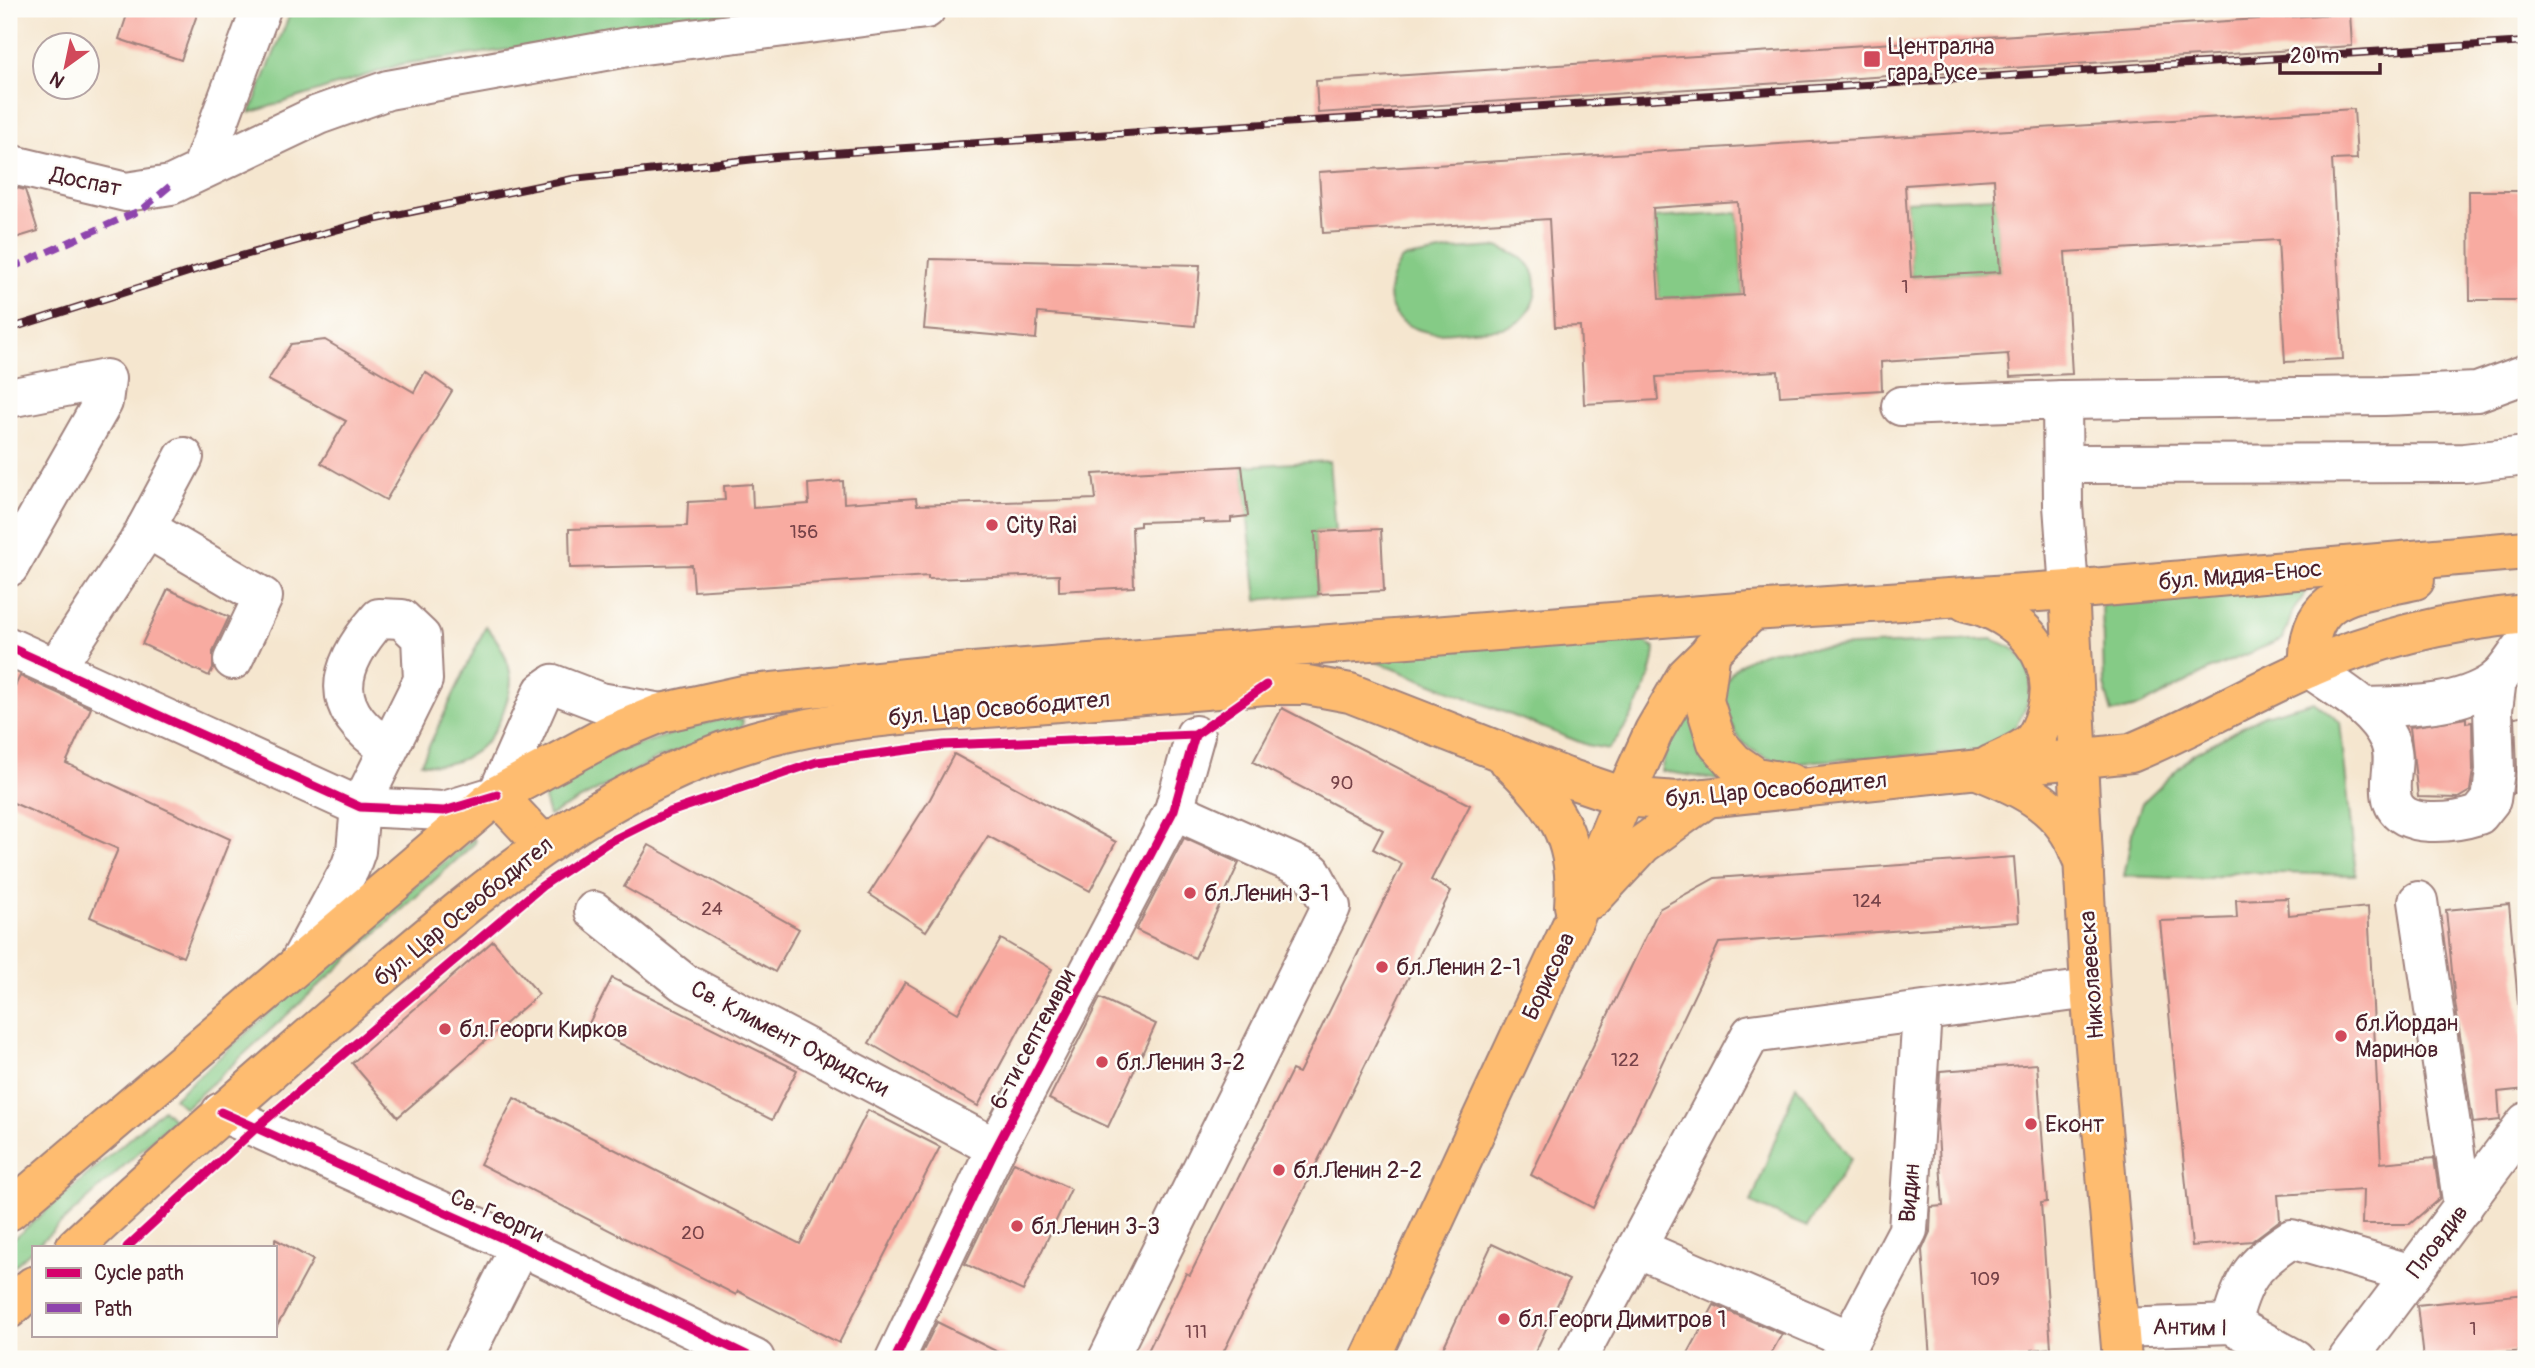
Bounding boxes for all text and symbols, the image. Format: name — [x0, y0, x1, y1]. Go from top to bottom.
north arrow — [32, 32, 102, 102]
place label: Централна гара Русе — [1888, 32, 1995, 87]
scale bar — [2280, 32, 2379, 76]
text: 20 m — [2290, 43, 2339, 70]
marker: Централна гара Русе — [1862, 49, 1882, 69]
text: N — [45, 66, 69, 93]
street label: Доспат — [47, 160, 124, 203]
house number: 1 — [1901, 275, 1909, 299]
place label: City Rai — [1006, 511, 1076, 540]
marker: City Rai — [984, 517, 1000, 533]
house number: 156 — [790, 520, 818, 544]
street label: бул. Мидия-Енос — [2157, 554, 2323, 597]
street label: бул. Цар Освободител — [887, 684, 1111, 733]
street label: бул. Цар Освободител — [1664, 765, 1888, 814]
house number: 90 — [1331, 771, 1353, 795]
street label: бул. Цар Освободител — [368, 830, 559, 993]
place label: бл.Ленин 3-1 — [1204, 879, 1329, 908]
marker: бл.Ленин 3-1 — [1182, 885, 1198, 901]
house number: 124 — [1852, 889, 1882, 913]
house number: 24 — [701, 897, 723, 921]
street label: Николаевска — [2073, 910, 2110, 1040]
street label: Борисова — [1516, 928, 1581, 1025]
place label: бл.Ленин 2-1 — [1396, 953, 1521, 982]
marker: бл.Ленин 2-1 — [1374, 959, 1390, 975]
street label: 6-ти септември — [983, 964, 1082, 1115]
street label: Св. Климент Охридски — [686, 974, 894, 1103]
place label: бл.Йордан Маринов — [2355, 1009, 2458, 1064]
place label: бл.Георги Кирков — [459, 1015, 628, 1044]
marker: бл.Георги Кирков — [437, 1021, 453, 1037]
marker: бл.Йордан Маринов — [2333, 1028, 2349, 1044]
place label: бл.Ленин 3-2 — [1116, 1048, 1245, 1077]
house number: 122 — [1611, 1048, 1639, 1072]
marker: бл.Ленин 3-2 — [1094, 1054, 1110, 1070]
place label: Еконт — [2045, 1110, 2105, 1139]
marker: Еконт — [2023, 1116, 2039, 1132]
place label: бл.Ленин 2-2 — [1293, 1156, 1422, 1185]
marker: бл.Ленин 2-2 — [1271, 1162, 1287, 1178]
street label: Видин — [1892, 1163, 1927, 1224]
street label: Св. Георги — [446, 1182, 548, 1249]
street label: Пловдив — [2400, 1199, 2475, 1284]
place label: бл.Ленин 3-3 — [1031, 1212, 1160, 1241]
marker: бл.Ленин 3-3 — [1009, 1218, 1025, 1234]
house number: 20 — [681, 1221, 705, 1245]
legend — [32, 1246, 276, 1336]
text: Cycle path — [94, 1260, 184, 1287]
house number: 109 — [1970, 1267, 2000, 1291]
text: Path — [94, 1296, 132, 1323]
place label: бл.Георги Димитров 1 — [1518, 1305, 1726, 1334]
marker: бл.Георги Димитров 1 — [1496, 1311, 1512, 1327]
street label: Антим I — [2152, 1312, 2228, 1343]
house number: 1 — [2469, 1317, 2477, 1341]
house number: 111 — [1185, 1320, 1207, 1344]

